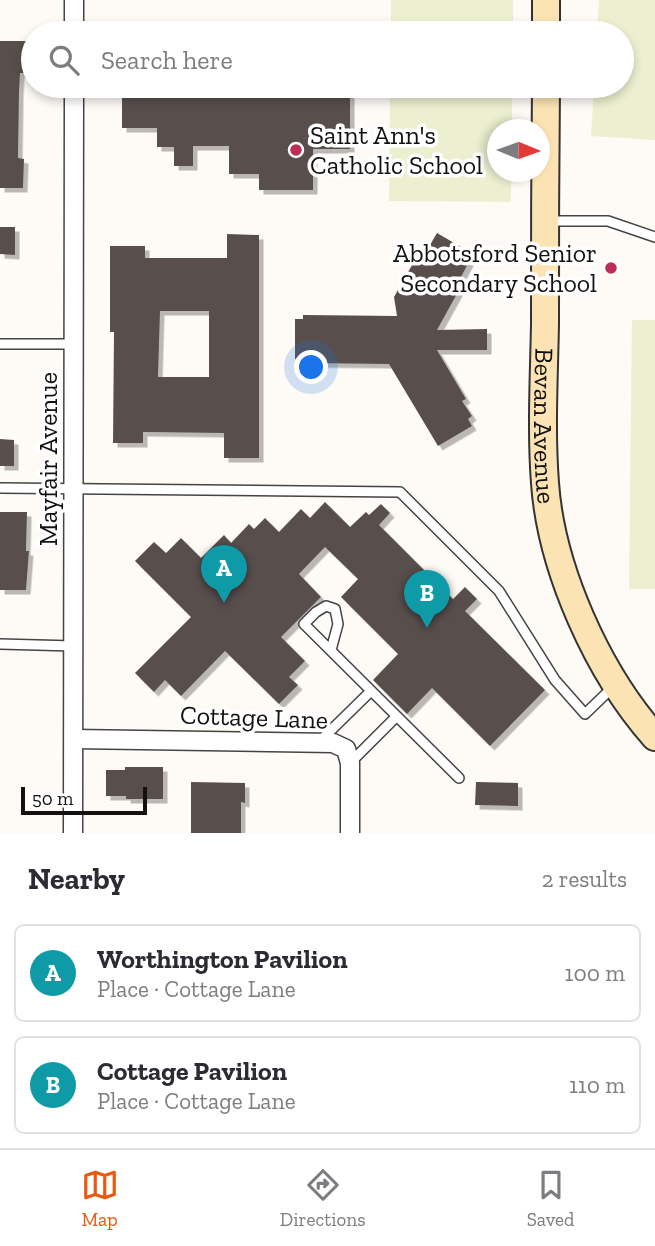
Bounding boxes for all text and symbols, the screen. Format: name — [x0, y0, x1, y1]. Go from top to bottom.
search box — [21, 21, 634, 98]
icon: search — [45, 41, 83, 79]
text: Search here — [101, 44, 233, 76]
place label: Saint Ann's Catholic School — [310, 119, 483, 181]
north arrow — [487, 119, 550, 182]
marker: Saint Ann's Catholic School — [288, 142, 304, 158]
place label: Abbotsford Senior Secondary School — [393, 237, 597, 299]
marker: Abbotsford Senior Secondary School — [603, 260, 619, 276]
street label: Bevan Avenue — [527, 348, 563, 506]
your location — [294, 350, 328, 384]
street label: Mayfair Avenue — [32, 372, 64, 546]
pin: A — [201, 545, 247, 603]
pin: B — [404, 570, 450, 628]
street label: Cottage Lane — [179, 698, 329, 736]
scale bar — [21, 784, 147, 816]
text: 50 m — [32, 787, 73, 810]
text: Nearby — [28, 861, 125, 897]
text: 2 results — [542, 865, 627, 893]
text: Worthington Pavilion — [97, 943, 348, 975]
text: A — [45, 959, 61, 987]
text: 100 m — [565, 959, 625, 987]
text: Place · Cottage Lane — [97, 975, 295, 1003]
text: Cottage Pavilion — [97, 1055, 287, 1087]
text: B — [46, 1071, 60, 1099]
text: 110 m — [569, 1071, 625, 1099]
text: Place · Cottage Lane — [97, 1087, 295, 1115]
tab: Map — [81, 1166, 119, 1231]
tab: Directions — [280, 1166, 366, 1231]
tab: Saved — [527, 1166, 574, 1231]

